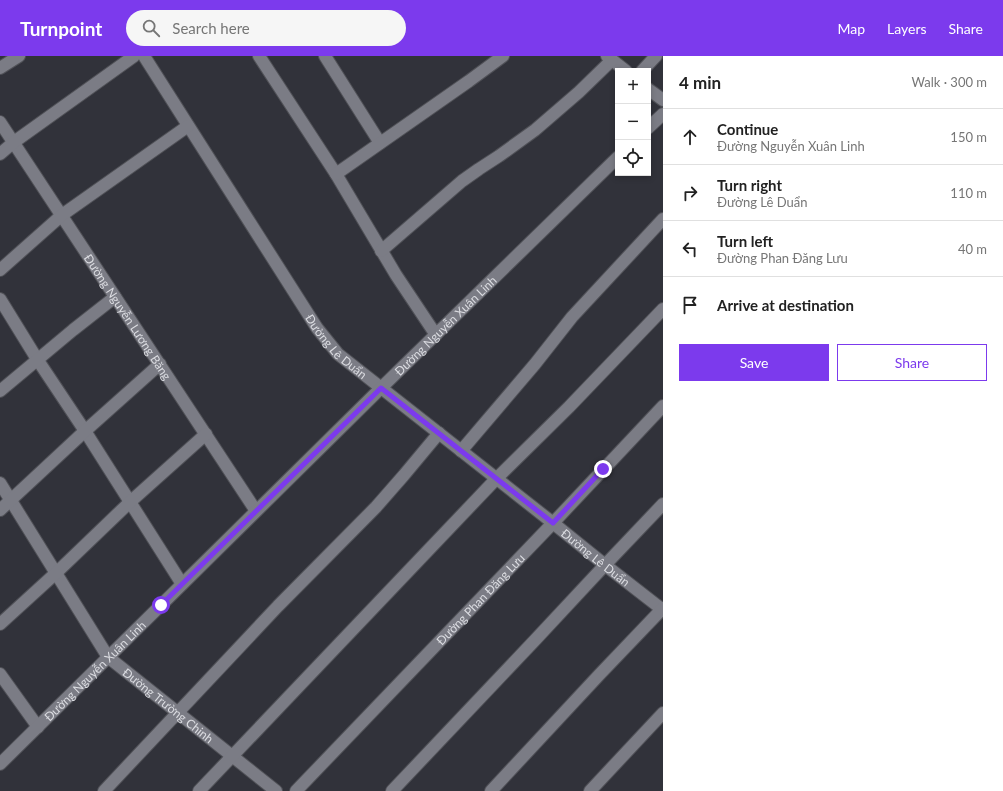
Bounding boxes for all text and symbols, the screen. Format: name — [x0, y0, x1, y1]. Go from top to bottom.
search box — [126, 10, 406, 46]
text: Turnpoint — [20, 17, 102, 40]
icon: search — [140, 17, 162, 39]
text: Search here — [172, 19, 250, 37]
text: Map — [837, 20, 865, 37]
text: Layers — [887, 20, 927, 37]
text: Share — [949, 20, 983, 37]
map controls — [615, 68, 651, 176]
button: + — [615, 68, 651, 104]
text: 4 min — [679, 72, 721, 93]
text: Walk · 300 m — [911, 74, 987, 90]
button: − — [615, 104, 651, 140]
text: Continue — [717, 120, 778, 138]
icon: ahead — [679, 126, 701, 148]
text: 150 m — [950, 129, 987, 145]
text: Đường Nguyễn Xuân Linh — [717, 138, 865, 154]
button: locate — [615, 140, 651, 176]
text: Turn right — [717, 176, 782, 194]
icon: right — [679, 182, 701, 204]
text: 110 m — [950, 185, 987, 201]
text: Đường Lê Duẩn — [717, 194, 808, 210]
text: Turn left — [717, 232, 773, 250]
icon: left — [679, 238, 701, 260]
text: 40 m — [958, 241, 987, 257]
text: Đường Phan Đăng Lưu — [717, 250, 848, 266]
street label: Đường Nguyễn Lương Băng — [81, 251, 175, 382]
street label: Đường Nguyễn Xuân Linh — [391, 272, 499, 378]
icon: arrive — [679, 294, 701, 316]
text: Arrive at destination — [717, 296, 854, 314]
street label: Đường Lê Duẩn — [303, 311, 370, 382]
button: Save — [679, 344, 829, 381]
button: Share — [837, 344, 987, 381]
route end — [594, 460, 612, 478]
street label: Đường Lê Duẩn — [558, 525, 633, 589]
street label: Đường Phan Đăng Lưu — [433, 550, 527, 648]
route start — [152, 596, 170, 614]
street label: Đường Nguyễn Xuân Linh — [41, 617, 149, 724]
street label: Đường Trường Chinh — [120, 664, 217, 746]

